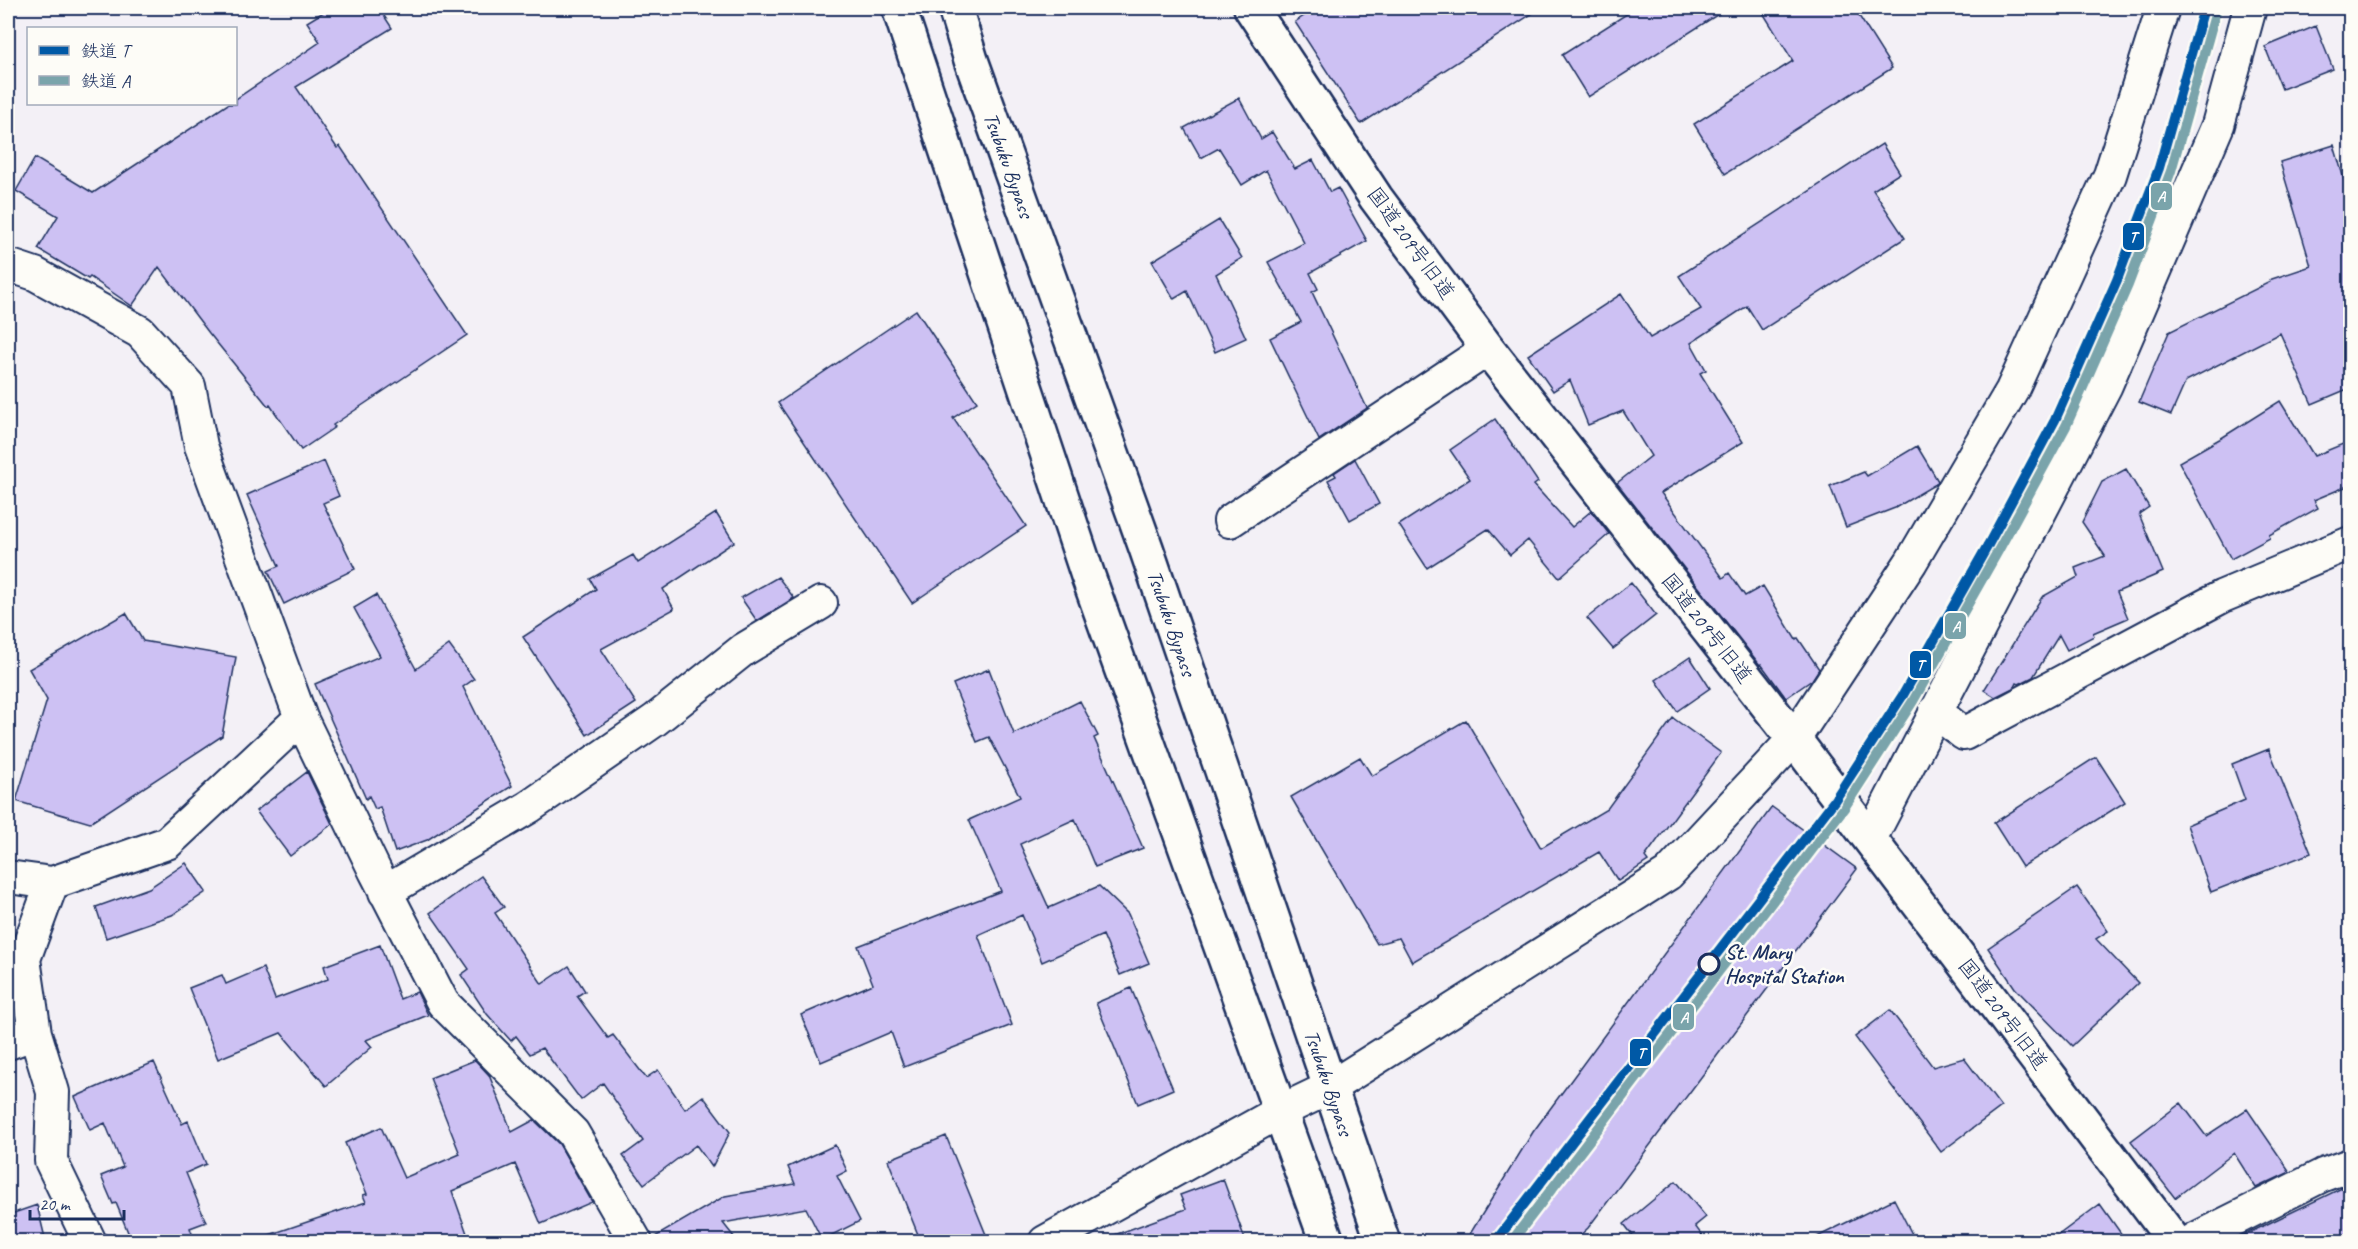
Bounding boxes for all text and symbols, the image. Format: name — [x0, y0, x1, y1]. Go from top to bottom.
legend — [27, 27, 237, 105]
text: 鉄道 T — [81, 40, 133, 62]
text: 鉄道 A — [81, 70, 131, 92]
street label: Tsubuku Bypass — [978, 109, 1040, 223]
street label: 国道209号旧道 — [1361, 181, 1461, 305]
line badge: A — [2150, 182, 2173, 211]
text: A — [2157, 187, 2167, 207]
line badge: T — [2122, 222, 2145, 251]
text: T — [2129, 227, 2140, 247]
street label: Tsubuku Bypass — [1142, 567, 1202, 681]
street label: 国道209号旧道 — [1656, 567, 1758, 689]
line badge: A — [1944, 612, 1967, 640]
text: A — [1952, 617, 1962, 637]
line badge: T — [1909, 650, 1932, 679]
text: T — [1916, 655, 1927, 675]
place label: St. Mary Hospital Station — [1725, 939, 1845, 989]
marker: St. Mary Hospital Station — [1698, 953, 1720, 975]
street label: 国道209号旧道 — [1952, 953, 2054, 1075]
line badge: A — [1672, 1003, 1695, 1031]
text: A — [1680, 1008, 1690, 1028]
street label: Tsubuku Bypass — [1299, 1027, 1359, 1141]
line badge: T — [1629, 1038, 1652, 1067]
text: T — [1637, 1043, 1648, 1063]
scale bar — [30, 1183, 124, 1221]
text: 20 m — [39, 1193, 72, 1215]

